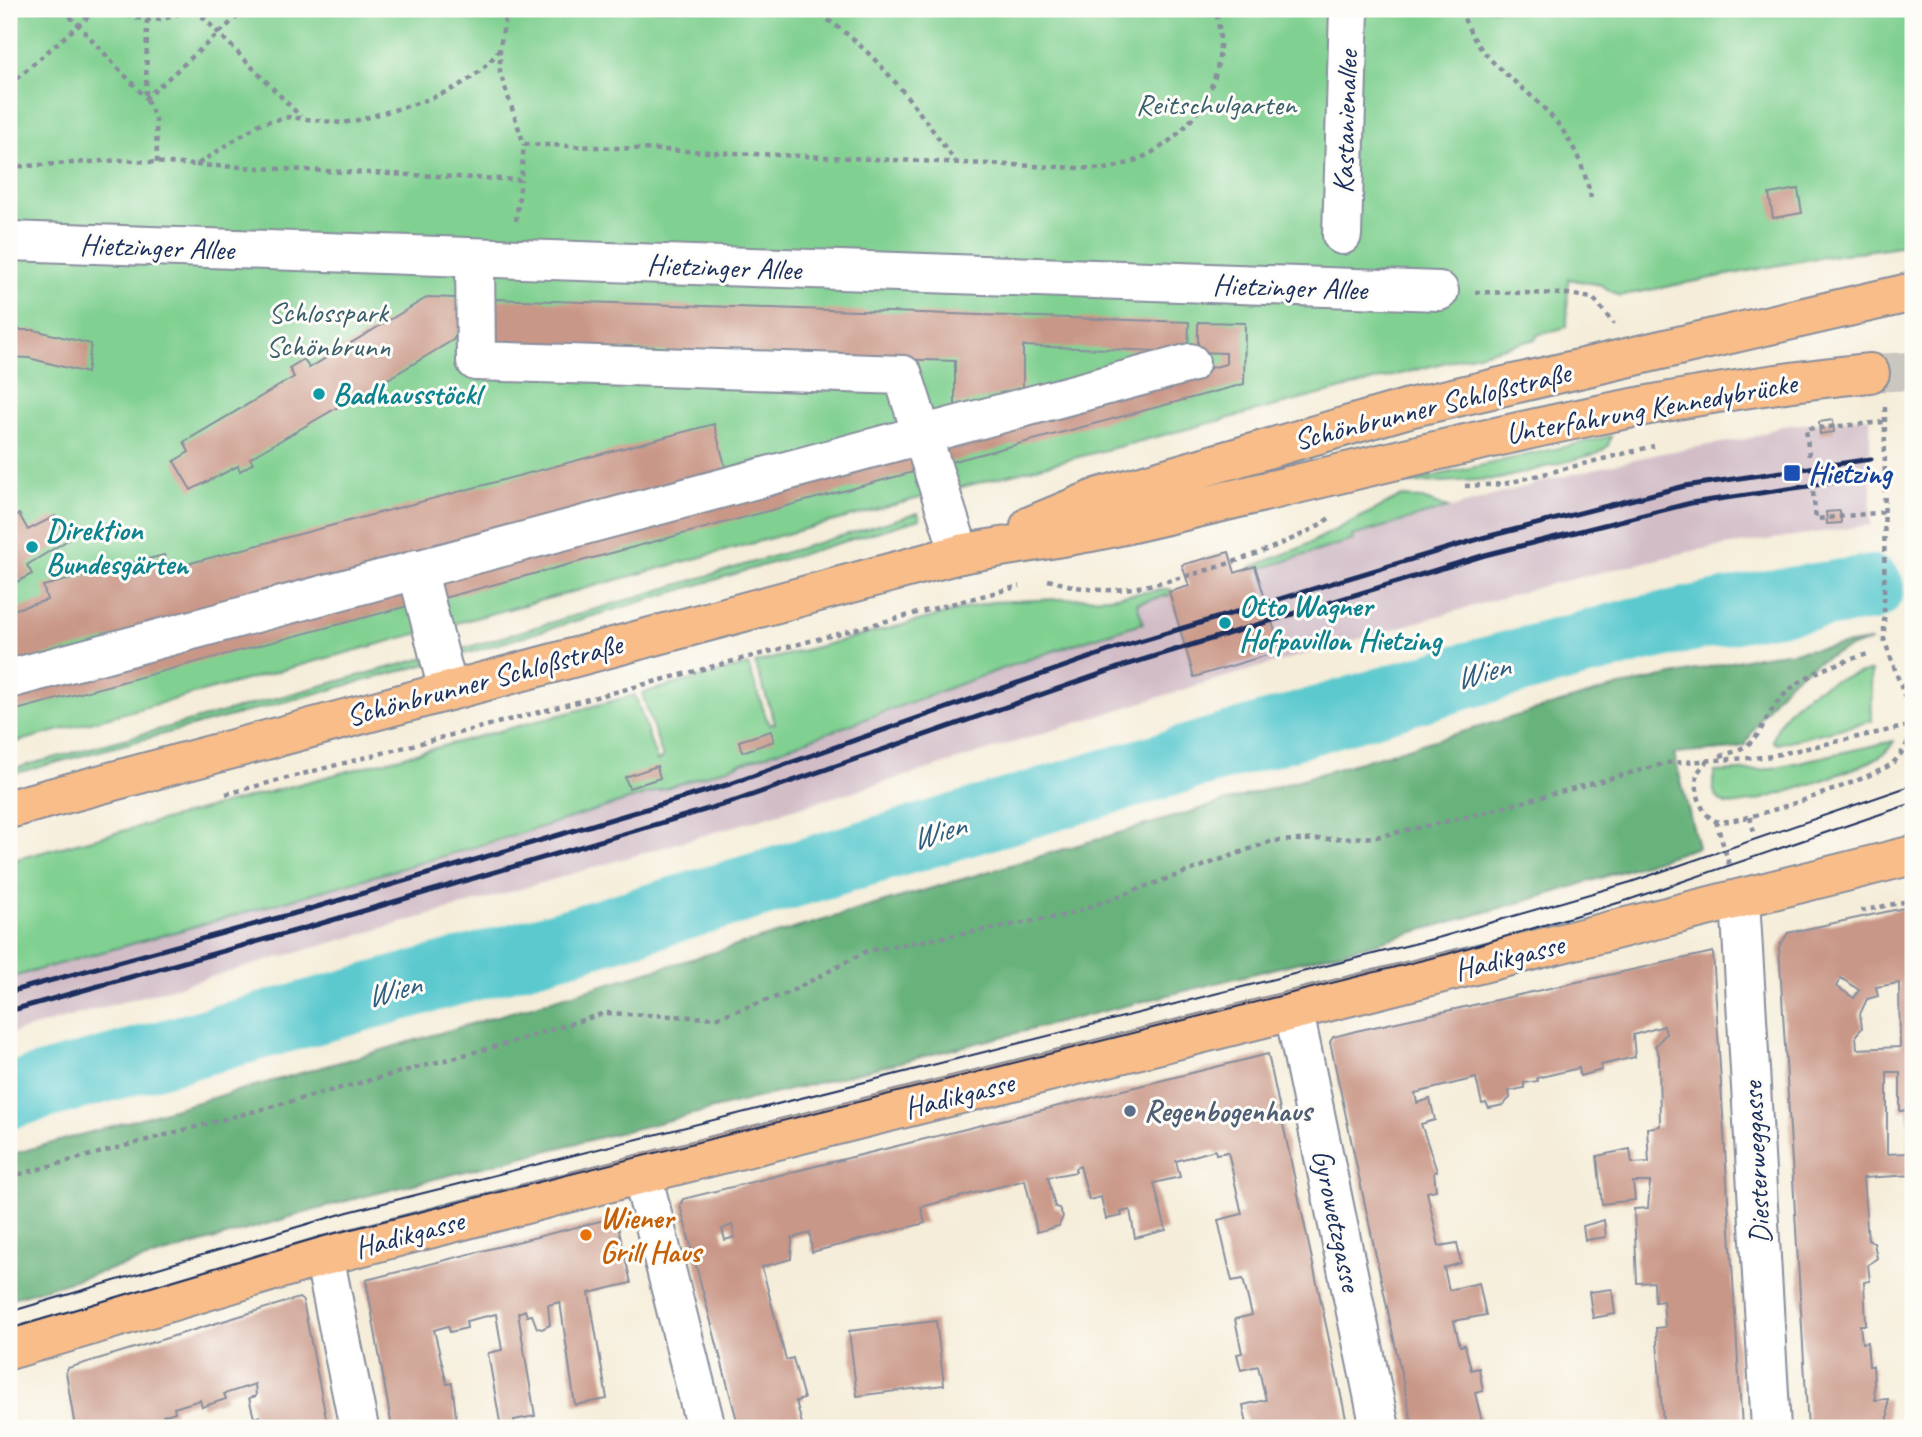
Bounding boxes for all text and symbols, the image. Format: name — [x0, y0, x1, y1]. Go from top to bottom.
street label: Kastanienallee — [1324, 48, 1367, 194]
park label: Reitschulgarten — [1136, 85, 1298, 123]
street label: Hietzinger Allee — [79, 225, 237, 269]
street label: Hietzinger Allee — [646, 245, 804, 289]
street label: Hietzinger Allee — [1212, 265, 1370, 309]
park label: Schlosspark Schönbrunn — [266, 293, 391, 365]
street label: Schönbrunner Schloßstraße — [1290, 353, 1576, 459]
street label: Unterfahrung Kennedybrücke — [1503, 363, 1802, 452]
place label: Badhausstöckl — [333, 375, 486, 413]
marker: Badhausstöckl — [311, 386, 327, 402]
place label: Hietzing — [1808, 454, 1893, 492]
marker: Hietzing — [1782, 463, 1802, 483]
place label: Direktion Bundesgärten — [46, 511, 190, 583]
marker: Direktion Bundesgärten — [24, 539, 40, 555]
place label: Otto Wagner Hofpavillon Hietzing — [1239, 587, 1443, 659]
marker: Otto Wagner Hofpavillon Hietzing — [1217, 615, 1233, 631]
street label: Schönbrunner Schloßstraße — [342, 624, 628, 735]
water label: Wien — [1450, 644, 1516, 699]
water label: Wien — [906, 804, 973, 860]
street label: Hadikgasse — [1450, 925, 1570, 989]
water label: Wien — [361, 962, 427, 1017]
street label: Hadikgasse — [900, 1063, 1020, 1127]
street label: Diesterweggasse — [1733, 1079, 1779, 1245]
place label: Regenbogenhaus — [1144, 1092, 1315, 1130]
marker: Regenbogenhaus — [1122, 1103, 1138, 1119]
street label: Gyrowetzgasse — [1303, 1146, 1371, 1297]
place label: Wiener Grill Haus — [600, 1199, 704, 1271]
street label: Hadikgasse — [350, 1201, 470, 1267]
marker: Wiener Grill Haus — [578, 1227, 594, 1243]

